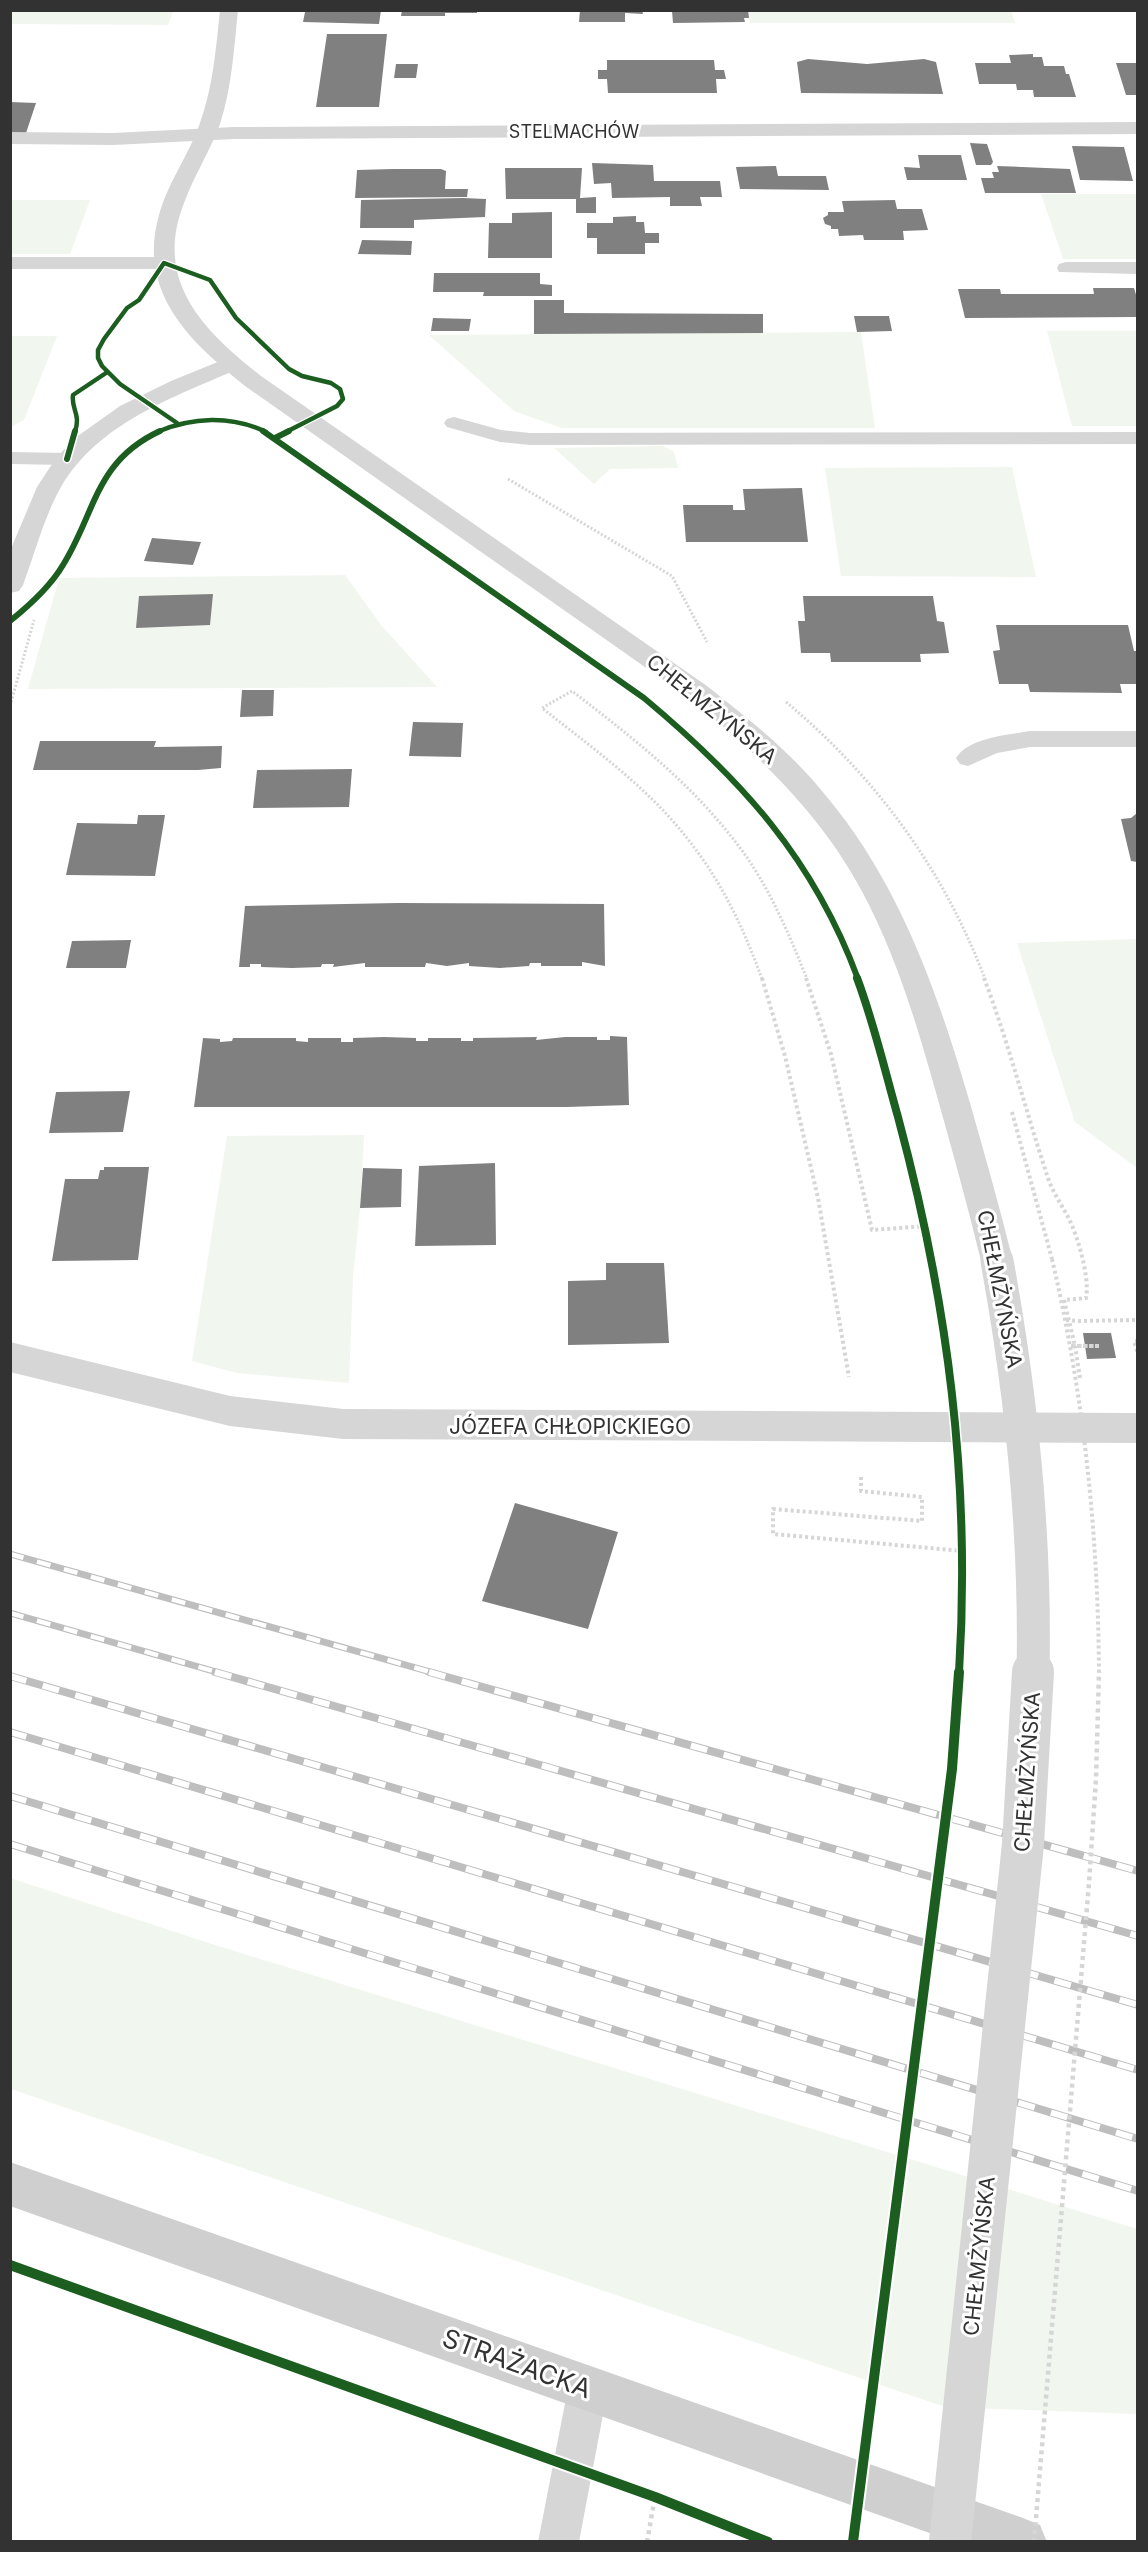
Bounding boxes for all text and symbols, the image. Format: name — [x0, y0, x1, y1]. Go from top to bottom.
street label: STELMACHÓW — [509, 120, 639, 142]
street label: CHEŁMŻYŃSKA — [642, 648, 783, 769]
street label: CHEŁMŻYŃSKA — [972, 1208, 1029, 1370]
street label: JÓZEFA CHŁOPICKIEGO — [449, 1413, 691, 1439]
street label: CHEŁMŻYŃSKA — [1008, 1691, 1045, 1853]
street label: CHEŁMŻYŃSKA — [957, 2175, 1000, 2337]
street label: STRAŻACKA — [438, 2322, 596, 2404]

